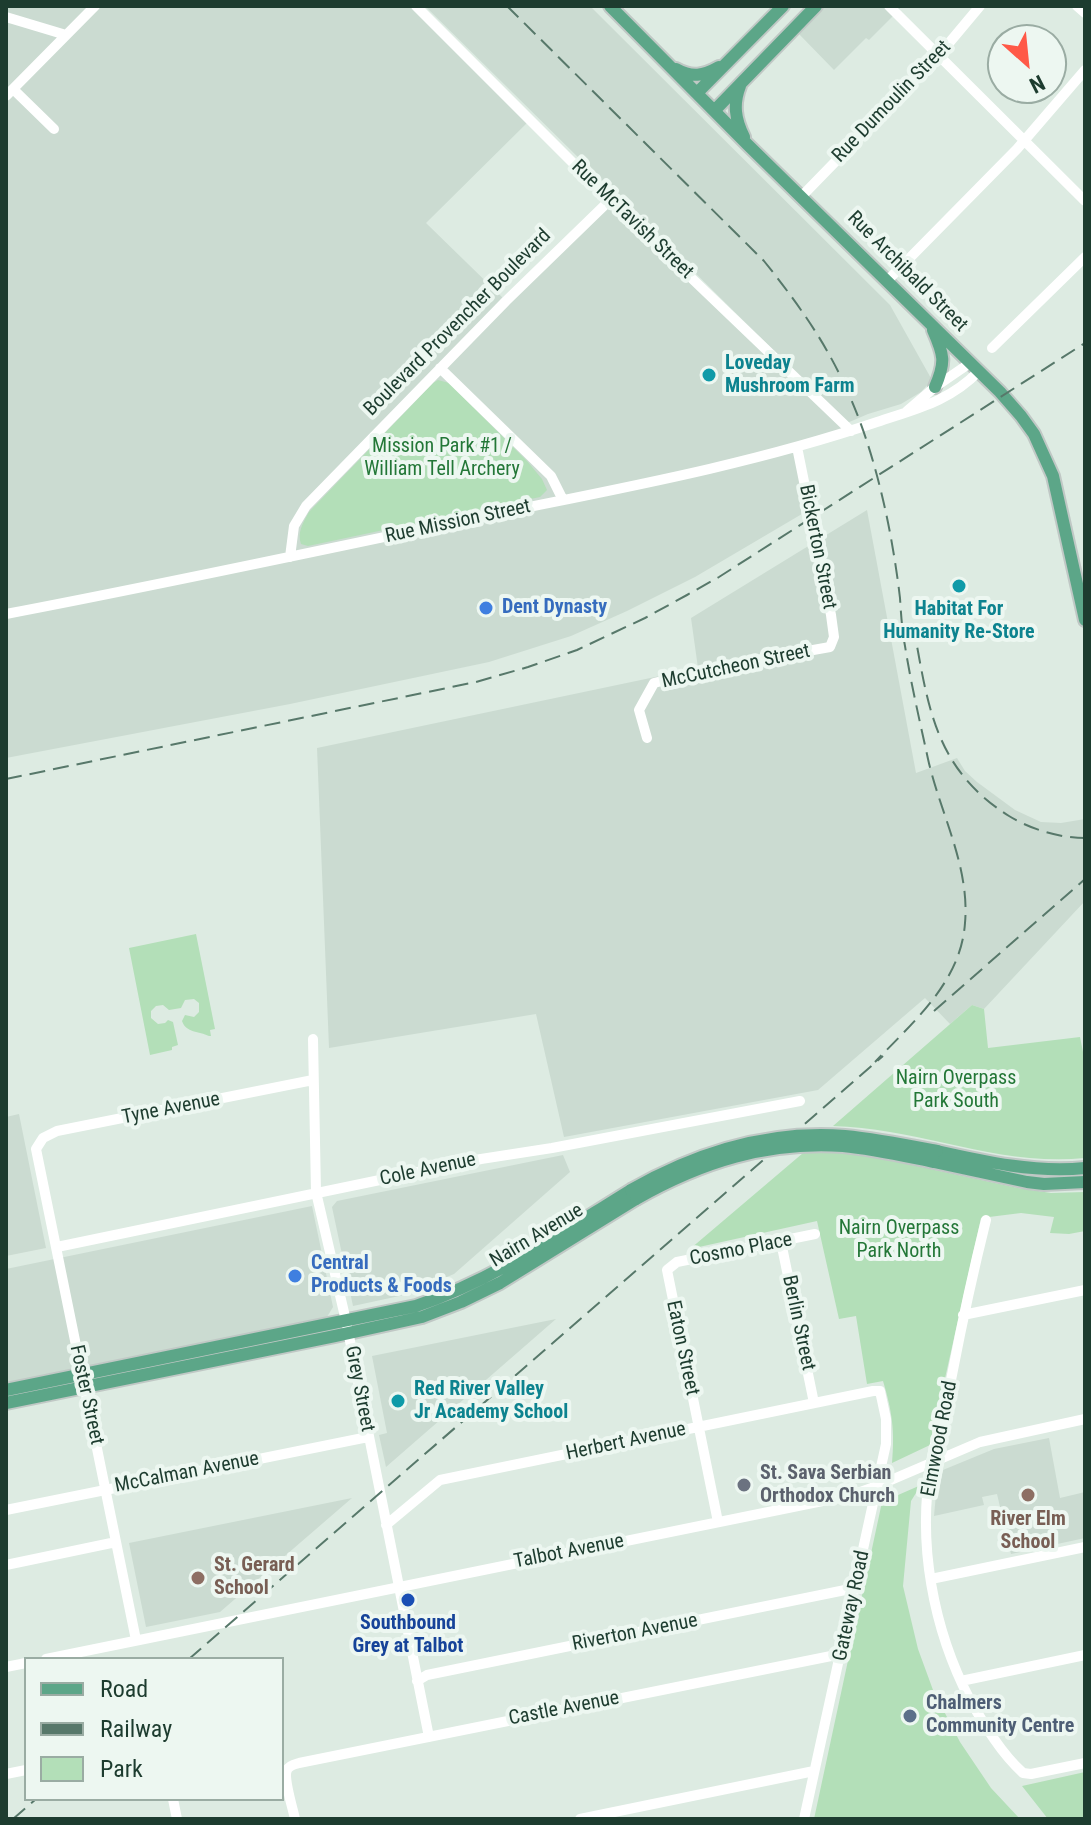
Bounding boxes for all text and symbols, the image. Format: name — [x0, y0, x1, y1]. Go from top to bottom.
north arrow — [987, 24, 1067, 104]
street label: Rue Dumoulin Street — [828, 36, 956, 168]
text: N — [1026, 70, 1049, 98]
street label: Rue McTavish Street — [566, 156, 698, 284]
street label: Rue Archibald Street — [842, 207, 972, 337]
street label: Boulevard Provencher Boulevard — [360, 225, 556, 421]
place label: Loveday Mushroom Farm — [725, 352, 855, 399]
marker: Loveday Mushroom Farm — [700, 366, 718, 384]
park label: Mission Park #1 / William Tell Archery — [364, 435, 520, 482]
street label: Bickerton Street — [793, 483, 841, 611]
street label: Rue Mission Street — [383, 495, 533, 549]
marker: Habitat For Humanity Re-Store — [950, 577, 968, 595]
place label: Dent Dynasty — [502, 596, 607, 620]
place label: Habitat For Humanity Re-Store — [883, 598, 1035, 645]
marker: Dent Dynasty — [477, 599, 495, 617]
street label: McCutcheon Street — [660, 640, 812, 694]
park label: Nairn Overpass Park South — [896, 1067, 1016, 1114]
street label: Tyne Avenue — [120, 1088, 222, 1130]
street label: Cole Avenue — [378, 1148, 478, 1192]
street label: Nairn Avenue — [486, 1199, 588, 1273]
park label: Nairn Overpass Park North — [839, 1217, 959, 1264]
street label: Cosmo Place — [688, 1228, 794, 1272]
place label: Central Products & Foods — [311, 1252, 452, 1299]
marker: Central Products & Foods — [286, 1267, 304, 1285]
street label: Berlin Street — [776, 1273, 820, 1373]
street label: Eaton Street — [660, 1298, 704, 1398]
street label: Foster Street — [64, 1343, 108, 1447]
street label: Grey Street — [339, 1344, 379, 1434]
place label: Red River Valley Jr Academy School — [414, 1378, 568, 1425]
street label: Elmwood Road — [917, 1379, 963, 1499]
marker: Red River Valley Jr Academy School — [389, 1392, 407, 1410]
street label: Herbert Avenue — [564, 1418, 688, 1466]
street label: McCalman Avenue — [113, 1447, 261, 1499]
place label: St. Sava Serbian Orthodox Church — [760, 1462, 895, 1509]
marker: St. Sava Serbian Orthodox Church — [735, 1476, 753, 1494]
marker: River Elm School — [1019, 1486, 1037, 1504]
place label: River Elm School — [990, 1508, 1066, 1555]
street label: Talbot Avenue — [512, 1530, 626, 1574]
street label: Gateway Road — [829, 1549, 875, 1663]
place label: St. Gerard School — [214, 1554, 295, 1601]
marker: St. Gerard School — [189, 1569, 207, 1587]
marker: Southbound Grey at Talbot — [399, 1591, 417, 1609]
street label: Riverton Avenue — [570, 1609, 700, 1657]
place label: Southbound Grey at Talbot — [353, 1612, 463, 1659]
legend — [24, 1657, 284, 1801]
text: Road — [100, 1675, 148, 1703]
street label: Castle Avenue — [507, 1687, 621, 1731]
place label: Chalmers Community Centre — [926, 1692, 1074, 1739]
marker: Chalmers Community Centre — [901, 1707, 919, 1725]
text: Railway — [100, 1715, 172, 1743]
text: Park — [100, 1755, 143, 1783]

